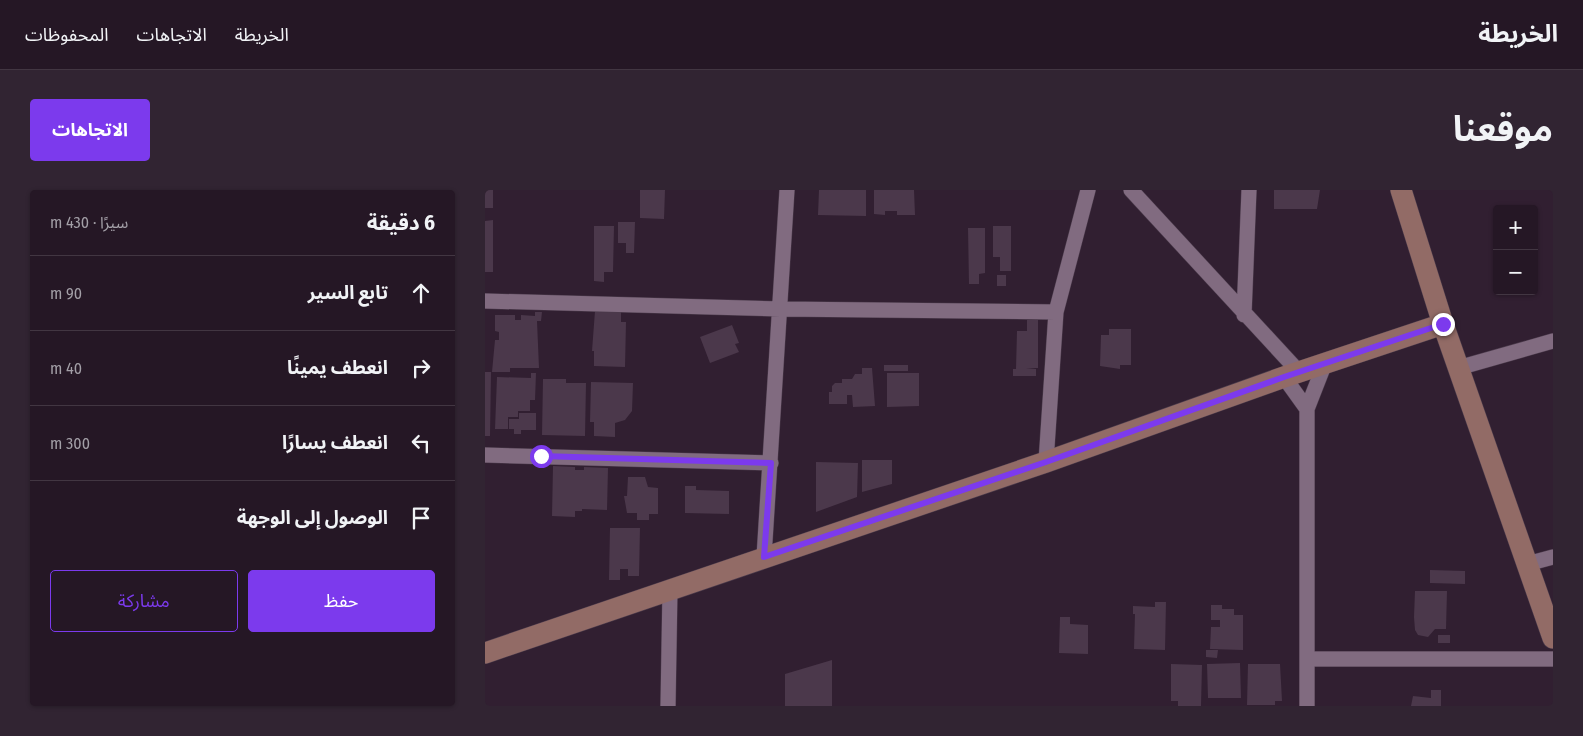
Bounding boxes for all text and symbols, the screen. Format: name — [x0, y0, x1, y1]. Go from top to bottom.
text: الخريطة — [1478, 20, 1558, 48]
text: المحفوظات — [25, 24, 109, 46]
text: الاتجاهات — [137, 24, 207, 46]
text: الخريطة — [235, 24, 289, 46]
button: الاتجاهات — [30, 99, 150, 161]
text: موقعنا — [1453, 108, 1553, 150]
map controls — [1493, 205, 1538, 295]
button: + — [1493, 205, 1538, 250]
text: 6 دقيقة — [367, 210, 435, 236]
text: سيرًا · 430 m — [50, 213, 128, 232]
button: − — [1493, 250, 1538, 295]
icon: ahead — [407, 279, 435, 307]
text: تابع السير — [308, 281, 388, 304]
text: 90 m — [50, 284, 82, 303]
route end — [1432, 313, 1455, 336]
icon: right — [407, 354, 435, 382]
text: انعطف يمينًا — [287, 356, 388, 379]
text: 40 m — [50, 359, 82, 378]
icon: left — [407, 429, 435, 457]
text: انعطف يسارًا — [282, 431, 388, 454]
text: 300 m — [50, 434, 90, 453]
route start — [530, 445, 553, 468]
icon: arrive — [407, 504, 435, 532]
text: الوصول إلى الوجهة — [237, 506, 388, 529]
button: مشاركة — [50, 570, 238, 632]
button: حفظ — [248, 570, 435, 632]

